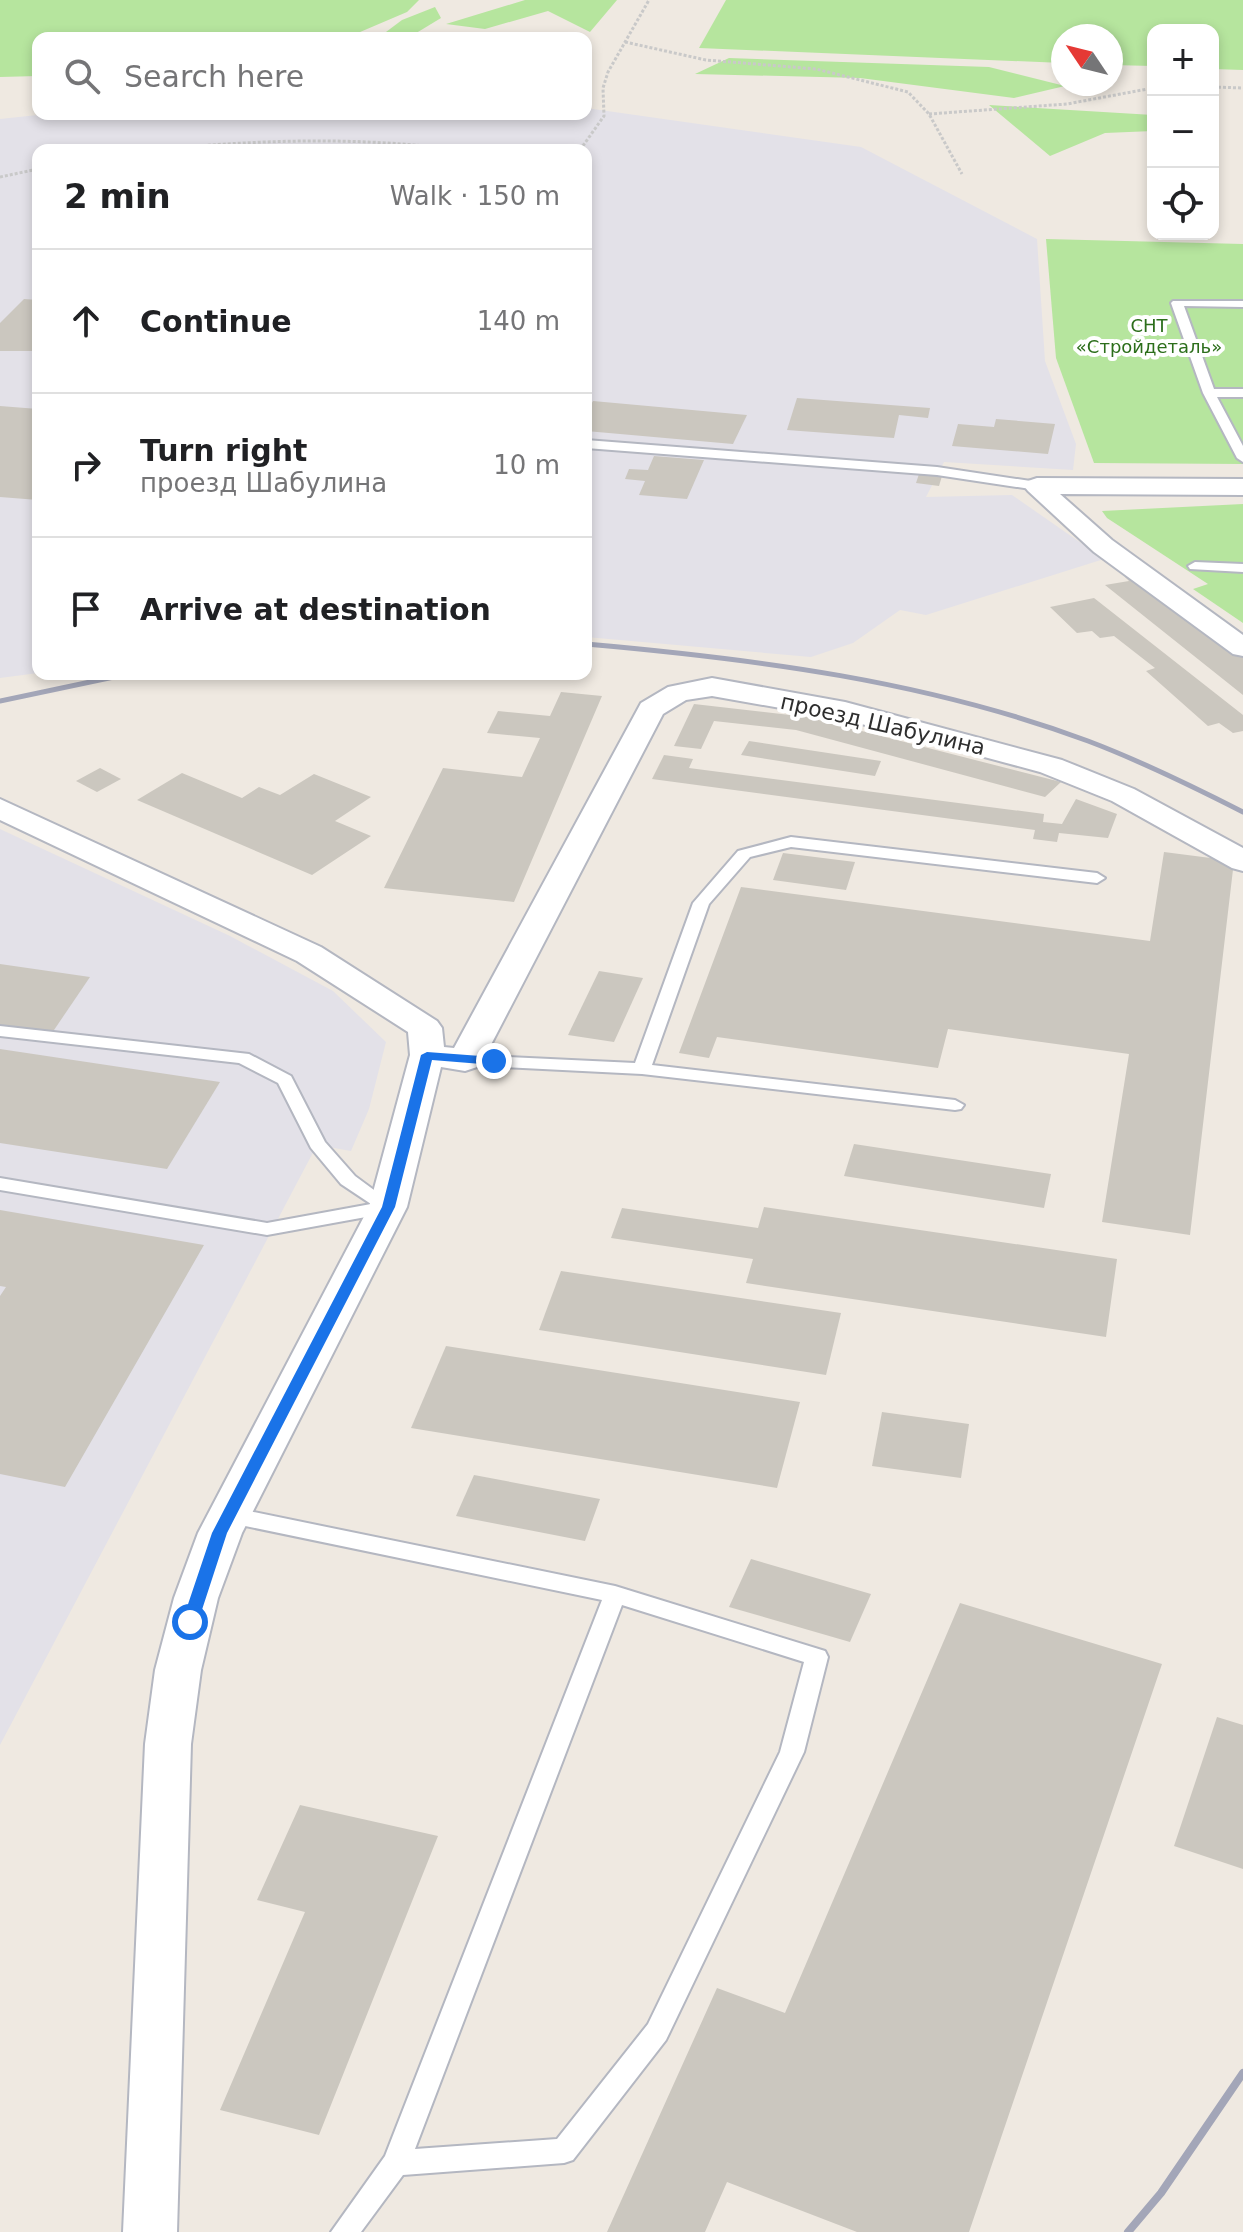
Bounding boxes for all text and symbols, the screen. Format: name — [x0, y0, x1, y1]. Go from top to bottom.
north arrow — [1051, 24, 1123, 96]
map controls — [1147, 24, 1219, 240]
button: + — [1147, 24, 1219, 96]
search box — [32, 32, 592, 120]
icon: search — [60, 54, 104, 98]
text: Search here — [124, 59, 304, 94]
button: − — [1147, 96, 1219, 168]
button: locate — [1147, 168, 1219, 240]
text: 2 min — [64, 176, 171, 216]
text: Walk · 150 m — [390, 181, 560, 211]
icon: ahead — [64, 299, 108, 343]
text: Continue — [140, 304, 292, 339]
text: 140 m — [477, 306, 560, 336]
park label: СНТ «Стройдеталь» — [1076, 315, 1222, 357]
text: Turn right — [140, 433, 307, 468]
icon: right — [64, 443, 108, 487]
text: 10 m — [493, 450, 560, 480]
text: проезд Шабулина — [140, 468, 387, 498]
icon: arrive — [64, 587, 108, 631]
text: Arrive at destination — [140, 592, 491, 627]
street label: проезд Шабулина — [778, 689, 988, 760]
route end — [476, 1043, 512, 1079]
route start — [172, 1604, 208, 1640]

